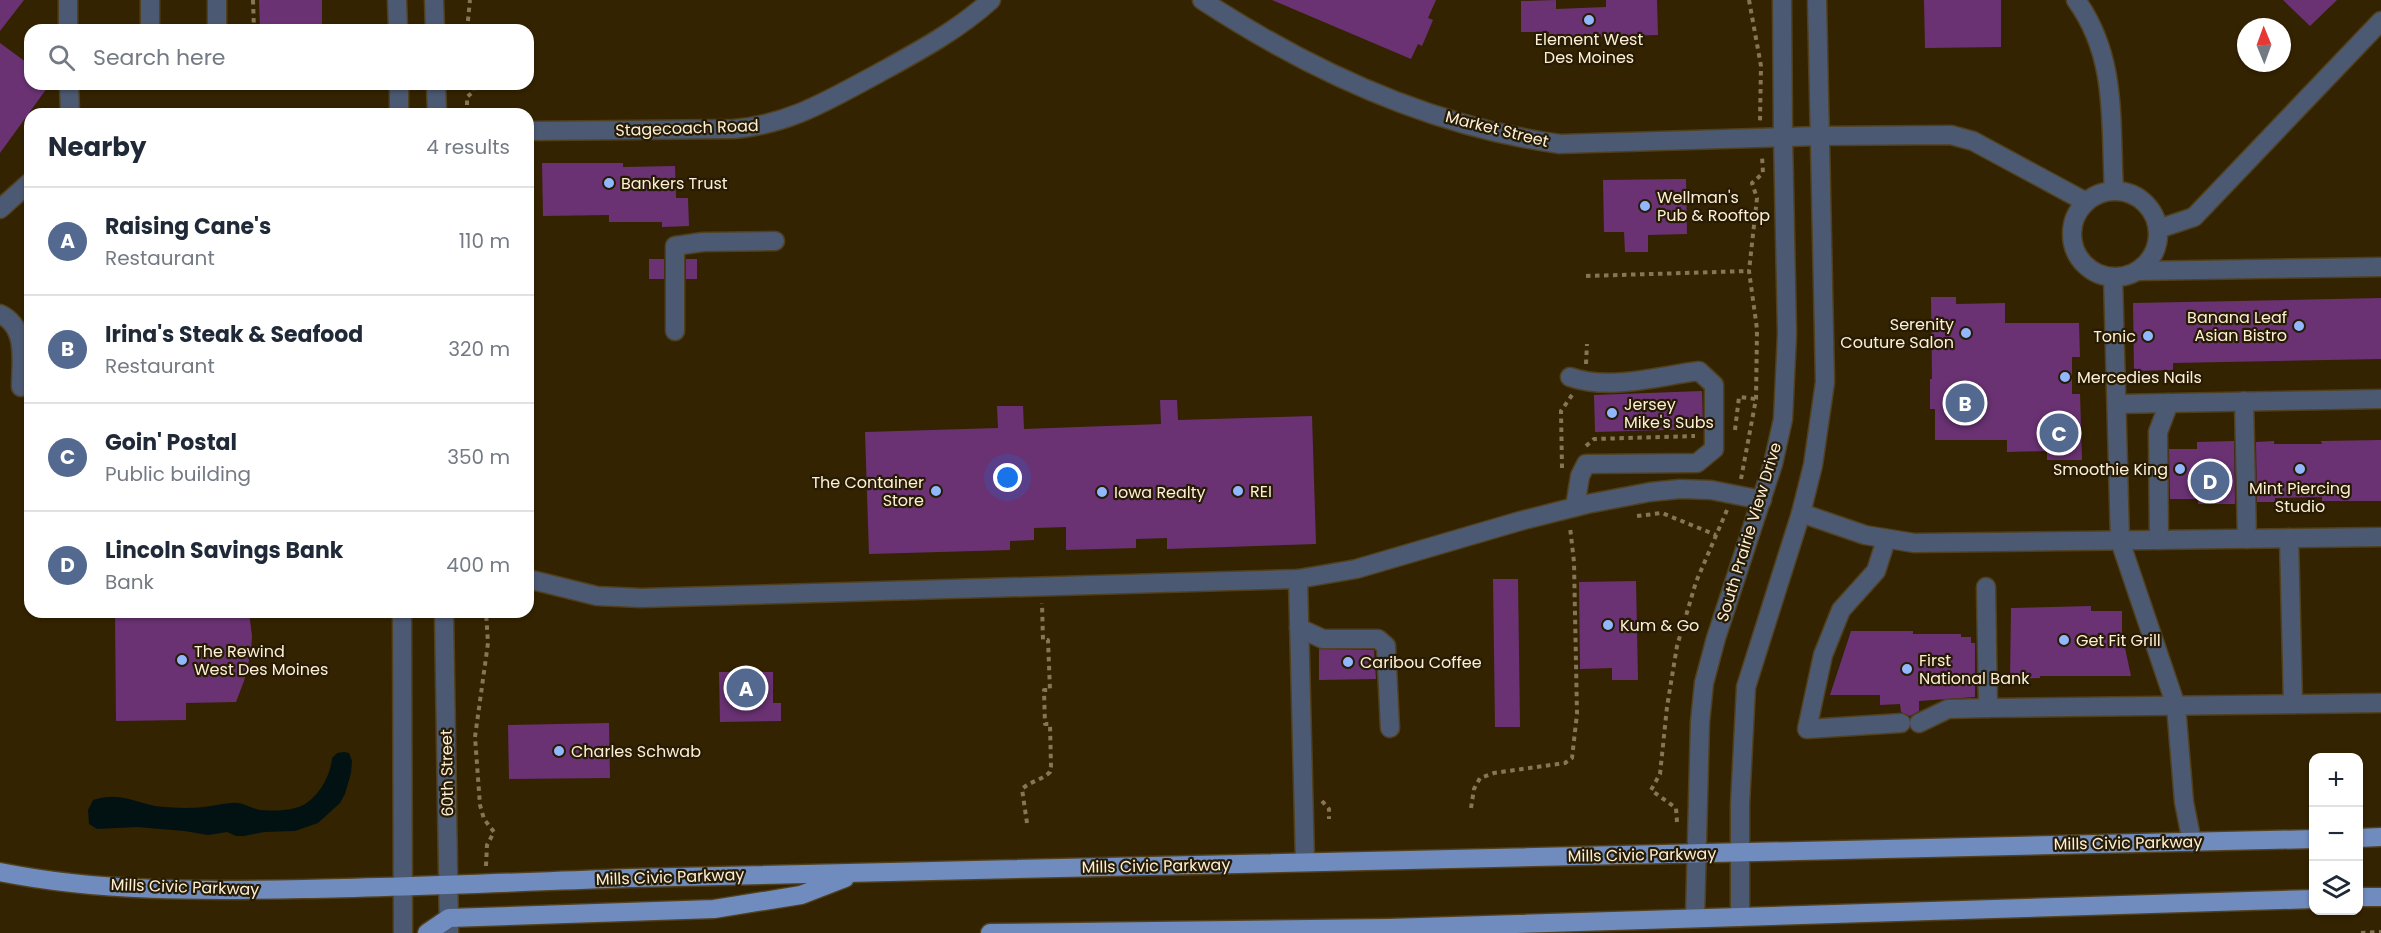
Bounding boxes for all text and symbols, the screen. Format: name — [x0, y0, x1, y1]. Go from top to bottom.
marker: Element West Des Moines — [1582, 13, 1596, 27]
north arrow — [2237, 18, 2291, 72]
search box — [24, 24, 534, 90]
place label: Element West Des Moines — [1535, 28, 1643, 69]
icon: search — [45, 41, 78, 74]
text: Search here — [93, 42, 226, 73]
street label: Market Street — [1443, 105, 1551, 153]
street label: Stagecoach Road — [615, 114, 759, 142]
text: Nearby — [48, 129, 146, 165]
text: 4 results — [426, 133, 510, 161]
place label: Bankers Trust — [621, 172, 728, 195]
marker: Bankers Trust — [602, 176, 616, 190]
place label: Wellman's Pub & Rooftop — [1657, 186, 1770, 227]
marker: Wellman's Pub & Rooftop — [1638, 199, 1652, 213]
text: Raising Cane's — [105, 211, 271, 242]
text: A — [60, 227, 75, 255]
text: 110 m — [459, 227, 510, 255]
text: Restaurant — [105, 244, 215, 272]
place label: Banana Leaf Asian Bistro — [2187, 306, 2287, 347]
place label: Serenity Couture Salon — [1840, 313, 1954, 354]
text: Irina's Steak & Seafood — [105, 319, 363, 350]
marker: Banana Leaf Asian Bistro — [2292, 319, 2306, 333]
place label: Tonic — [2093, 325, 2136, 348]
marker: Serenity Couture Salon — [1959, 326, 1973, 340]
marker: Tonic — [2141, 329, 2155, 343]
text: B — [61, 335, 74, 363]
text: 320 m — [448, 335, 510, 363]
text: Restaurant — [105, 352, 215, 380]
place label: Mercedies Nails — [2077, 366, 2202, 389]
marker: Mercedies Nails — [2058, 370, 2072, 384]
pin: B — [1946, 380, 1984, 426]
place label: Jersey Mike's Subs — [1624, 393, 1714, 434]
marker: Jersey Mike's Subs — [1605, 406, 1619, 420]
pin: C — [2040, 410, 2078, 456]
text: Goin' Postal — [105, 427, 237, 458]
street label: South Prairie View Drive — [1711, 439, 1787, 625]
text: C — [60, 443, 75, 471]
text: 350 m — [447, 443, 510, 471]
place label: Smoothie King — [2053, 458, 2168, 481]
pin: D — [2190, 458, 2230, 504]
text: Public building — [105, 460, 251, 488]
marker: Smoothie King — [2173, 462, 2187, 476]
marker: Mint Piercing Studio — [2293, 462, 2307, 476]
your location — [993, 463, 1022, 492]
place label: The Container Store — [811, 471, 924, 512]
place label: Mint Piercing Studio — [2249, 477, 2351, 518]
place label: REI — [1250, 480, 1272, 503]
place label: Iowa Realty — [1114, 481, 1206, 504]
marker: The Container Store — [929, 484, 943, 498]
marker: REI — [1231, 484, 1245, 498]
marker: Iowa Realty — [1095, 485, 1109, 499]
text: Lincoln Savings Bank — [105, 535, 343, 566]
text: D — [60, 551, 75, 579]
text: 400 m — [446, 551, 510, 579]
text: Bank — [105, 568, 154, 596]
place label: Kum & Go — [1620, 614, 1699, 637]
marker: Kum & Go — [1601, 618, 1615, 632]
place label: Get Fit Grill — [2076, 629, 2161, 652]
marker: Get Fit Grill — [2057, 633, 2071, 647]
place label: The Rewind West Des Moines — [194, 640, 328, 681]
place label: First National Bank — [1919, 649, 2030, 690]
place label: Caribou Coffee — [1360, 651, 1482, 674]
marker: The Rewind West Des Moines — [175, 653, 189, 667]
marker: Caribou Coffee — [1341, 655, 1355, 669]
marker: First National Bank — [1900, 662, 1914, 676]
pin: A — [726, 666, 766, 710]
street label: 60th Street — [435, 729, 459, 817]
place label: Charles Schwab — [571, 740, 701, 763]
marker: Charles Schwab — [552, 744, 566, 758]
map controls — [2309, 753, 2363, 915]
button: + — [2309, 753, 2363, 807]
button: − — [2309, 807, 2363, 861]
street label: Mills Civic Parkway — [2053, 830, 2203, 856]
street label: Mills Civic Parkway — [1567, 842, 1717, 868]
street label: Mills Civic Parkway — [1081, 853, 1231, 879]
button: layers — [2309, 861, 2363, 915]
street label: Mills Civic Parkway — [595, 863, 745, 891]
street label: Mills Civic Parkway — [110, 873, 260, 901]

